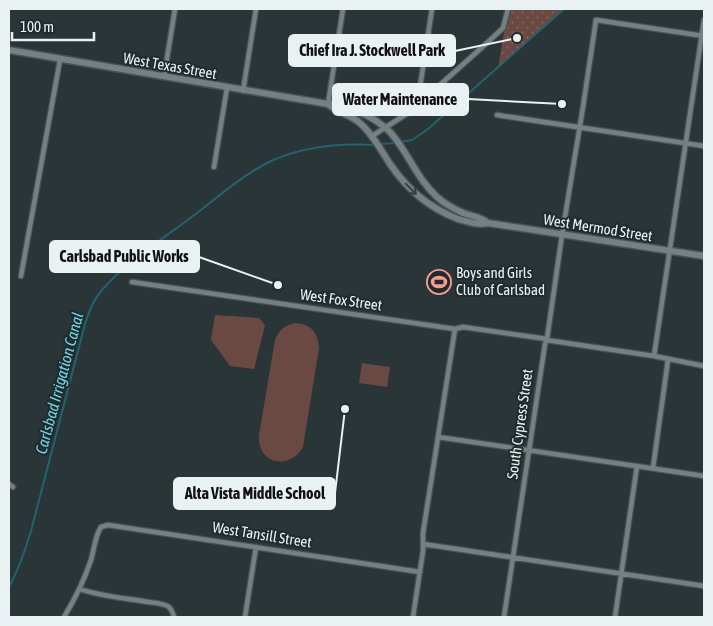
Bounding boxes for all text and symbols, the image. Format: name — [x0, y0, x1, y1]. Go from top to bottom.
scale bar — [12, 10, 95, 42]
text: 100 m — [20, 18, 54, 35]
callout: Chief Ira J. Stockwell Park — [289, 35, 455, 66]
text: Chief Ira J. Stockwell Park — [299, 41, 446, 59]
street label: West Texas Street — [122, 49, 218, 82]
callout: Water Maintenance — [333, 84, 468, 115]
text: Water Maintenance — [342, 90, 457, 108]
one-way arrow — [405, 182, 417, 195]
street label: West Mermod Street — [542, 210, 654, 245]
callout: Carlsbad Public Works — [50, 241, 199, 272]
text: Carlsbad Public Works — [59, 247, 189, 265]
place label: Boys and Girls Club of Carlsbad — [456, 264, 545, 298]
sports icon: Boys and Girls Club of Carlsbad — [426, 269, 452, 295]
street label: West Fox Street — [299, 285, 383, 314]
water label: Carlsbad Irrigation Canal — [31, 310, 88, 456]
street label: South Cypress Street — [503, 368, 536, 480]
callout: Alta Vista Middle School — [174, 478, 335, 509]
text: Alta Vista Middle School — [184, 484, 326, 502]
street label: West Tansill Street — [211, 518, 313, 551]

